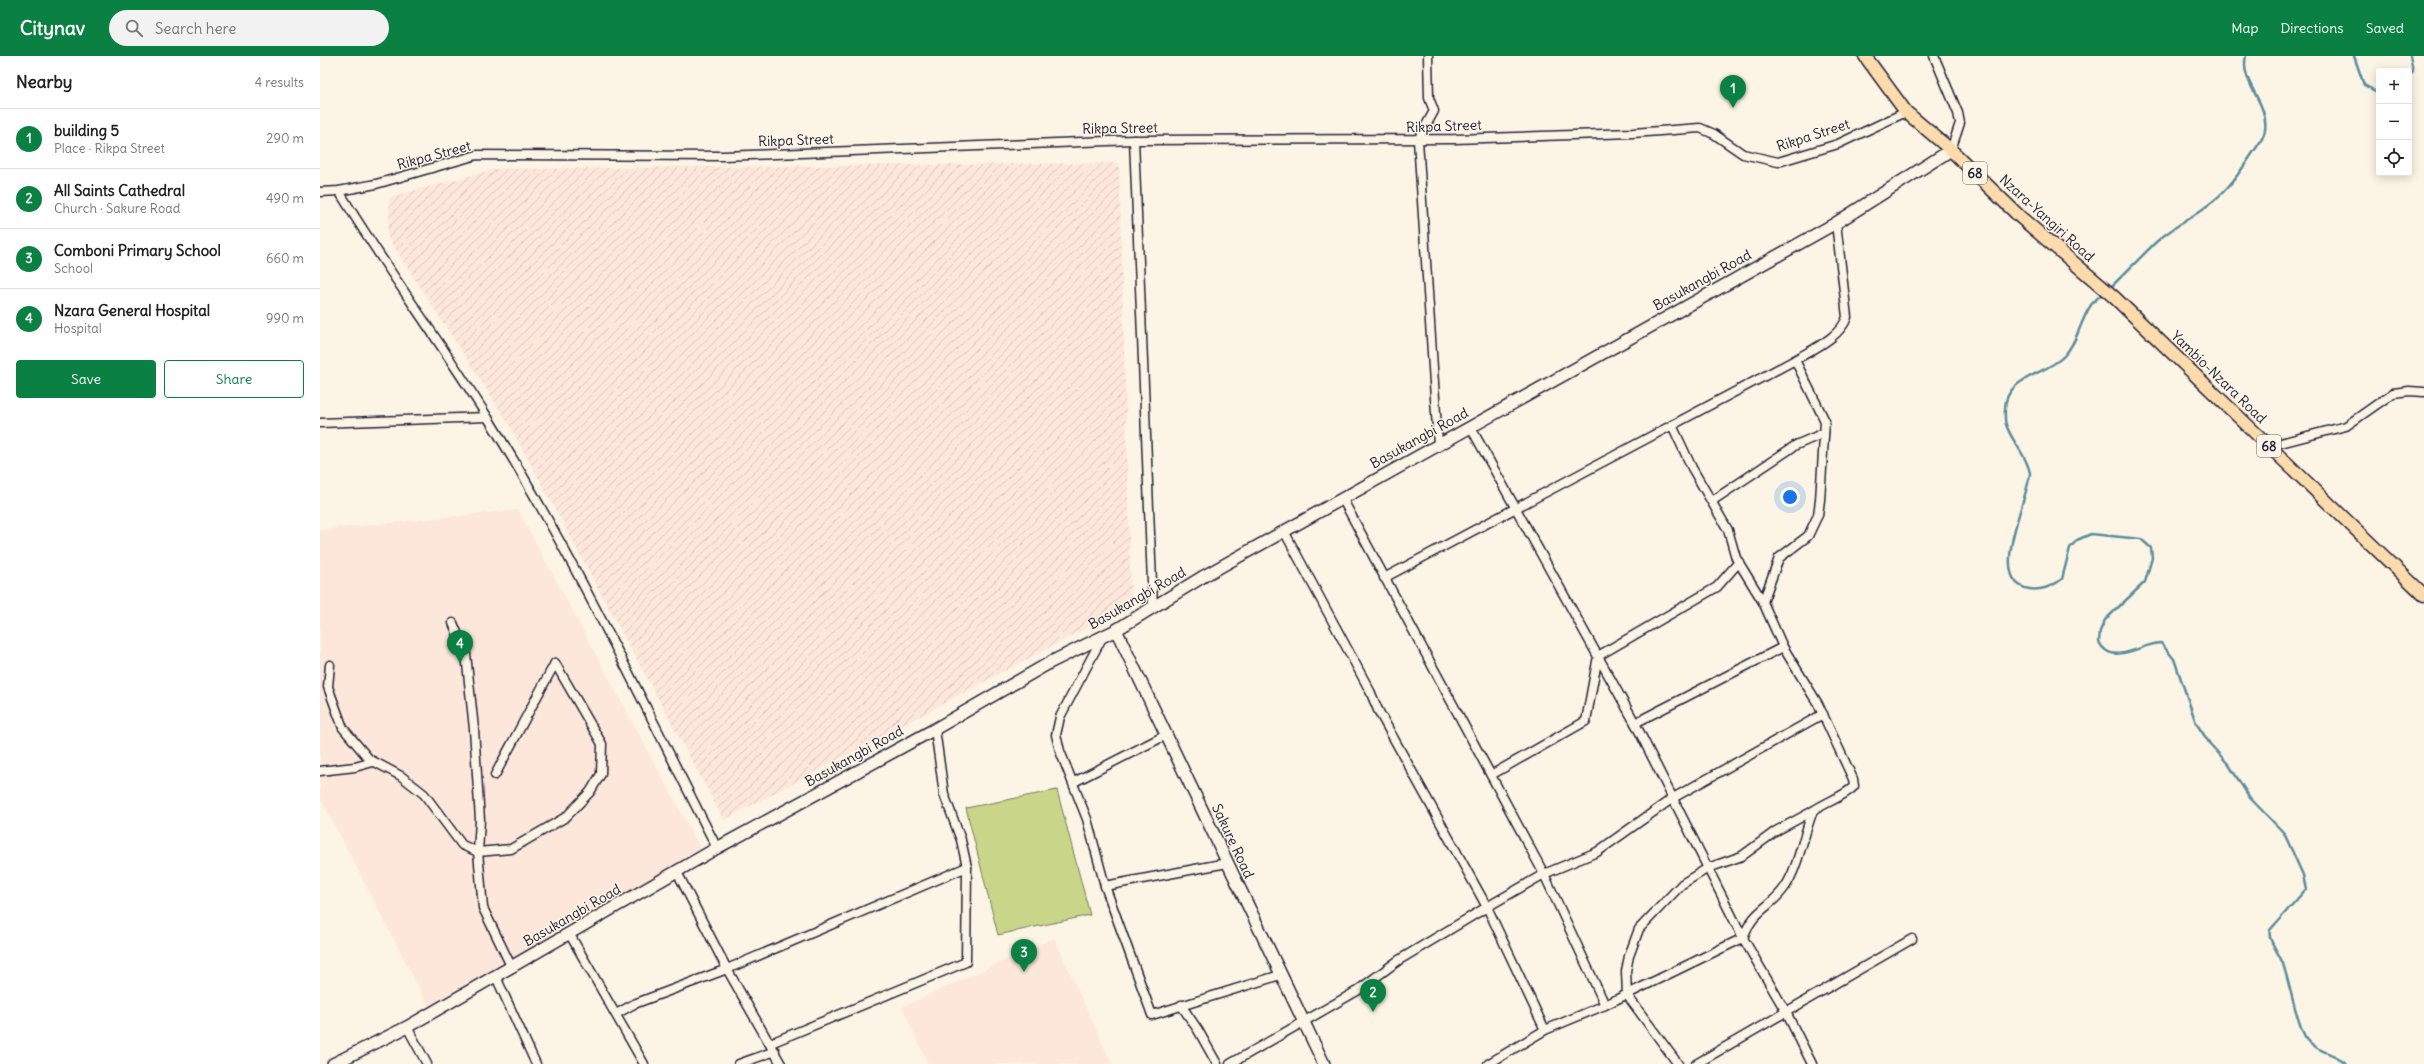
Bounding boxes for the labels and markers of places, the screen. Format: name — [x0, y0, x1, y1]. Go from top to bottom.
pin: 1 — [1720, 75, 1746, 108]
pin: 4 — [447, 630, 473, 663]
pin: 3 — [1011, 939, 1037, 972]
pin: 2 — [1360, 979, 1386, 1012]

